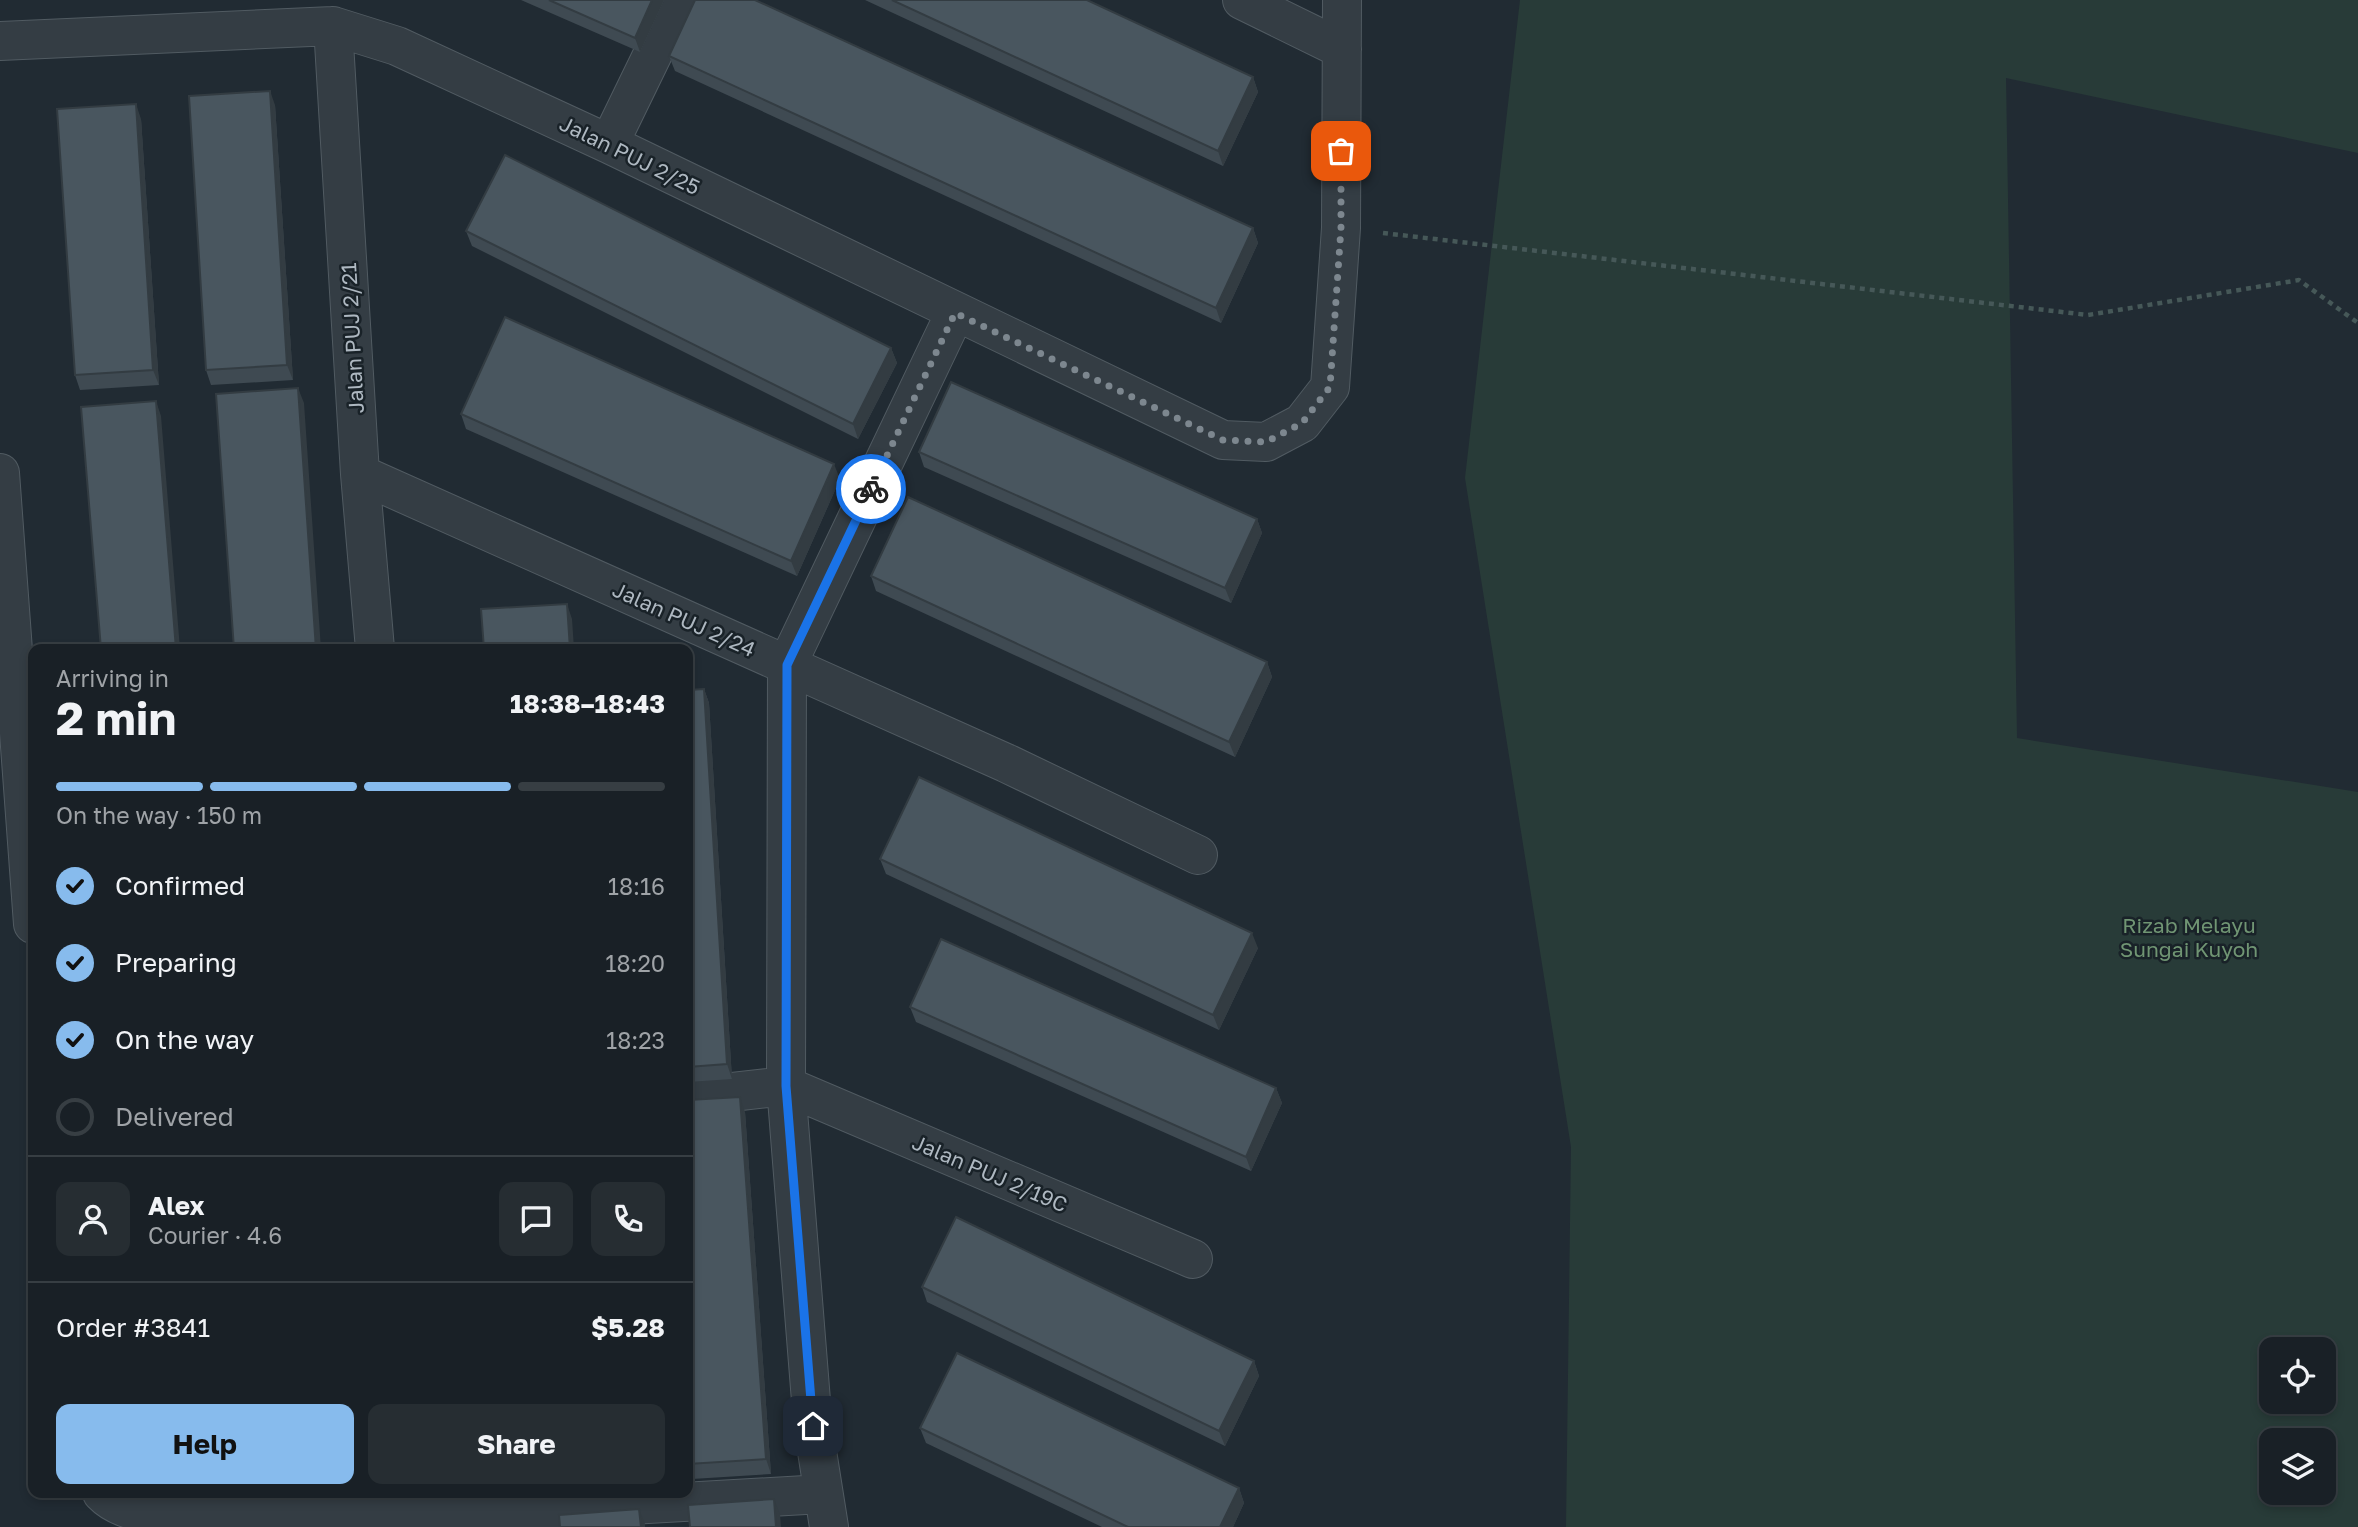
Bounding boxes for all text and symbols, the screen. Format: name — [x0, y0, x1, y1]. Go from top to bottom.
street label: Jalan PUJ 2/25 — [556, 110, 704, 200]
pin — [1311, 121, 1371, 181]
icon: bag — [1322, 132, 1360, 170]
street label: Jalan PUJ 2/21 — [335, 262, 369, 414]
courier — [836, 454, 906, 524]
icon: bike — [852, 470, 890, 508]
street label: Jalan PUJ 2/24 — [609, 576, 759, 662]
text: Arriving in — [56, 664, 169, 692]
text: 18:38–18:43 — [510, 688, 665, 719]
text: 2 min — [56, 690, 176, 745]
text: On the way · 150 m — [56, 801, 262, 829]
icon: check — [56, 867, 94, 905]
text: Confirmed — [115, 870, 245, 901]
text: 18:16 — [608, 872, 665, 900]
park label: Rizab Melayu Sungai Kuyoh — [2120, 912, 2258, 962]
icon: check — [56, 944, 94, 982]
text: Preparing — [115, 947, 237, 978]
text: 18:20 — [605, 949, 665, 977]
icon: check — [56, 1021, 94, 1059]
text: On the way — [115, 1024, 254, 1055]
text: 18:23 — [606, 1026, 665, 1054]
text: Delivered — [115, 1101, 234, 1132]
street label: Jalan PUJ 2/19C — [909, 1129, 1071, 1217]
button: person — [56, 1182, 130, 1256]
button: chat — [499, 1182, 573, 1256]
button: phone — [591, 1182, 665, 1256]
text: Alex — [148, 1190, 205, 1221]
text: Courier · 4.6 — [148, 1221, 282, 1249]
text: Order #3841 — [56, 1312, 210, 1343]
text: $5.28 — [591, 1312, 665, 1343]
map controls — [2259, 1337, 2336, 1505]
button: locate — [2259, 1337, 2336, 1414]
pin — [783, 1396, 843, 1456]
button: Help — [56, 1404, 354, 1484]
button: Share — [368, 1404, 665, 1484]
icon: home — [794, 1407, 832, 1445]
button: layers — [2259, 1428, 2336, 1505]

